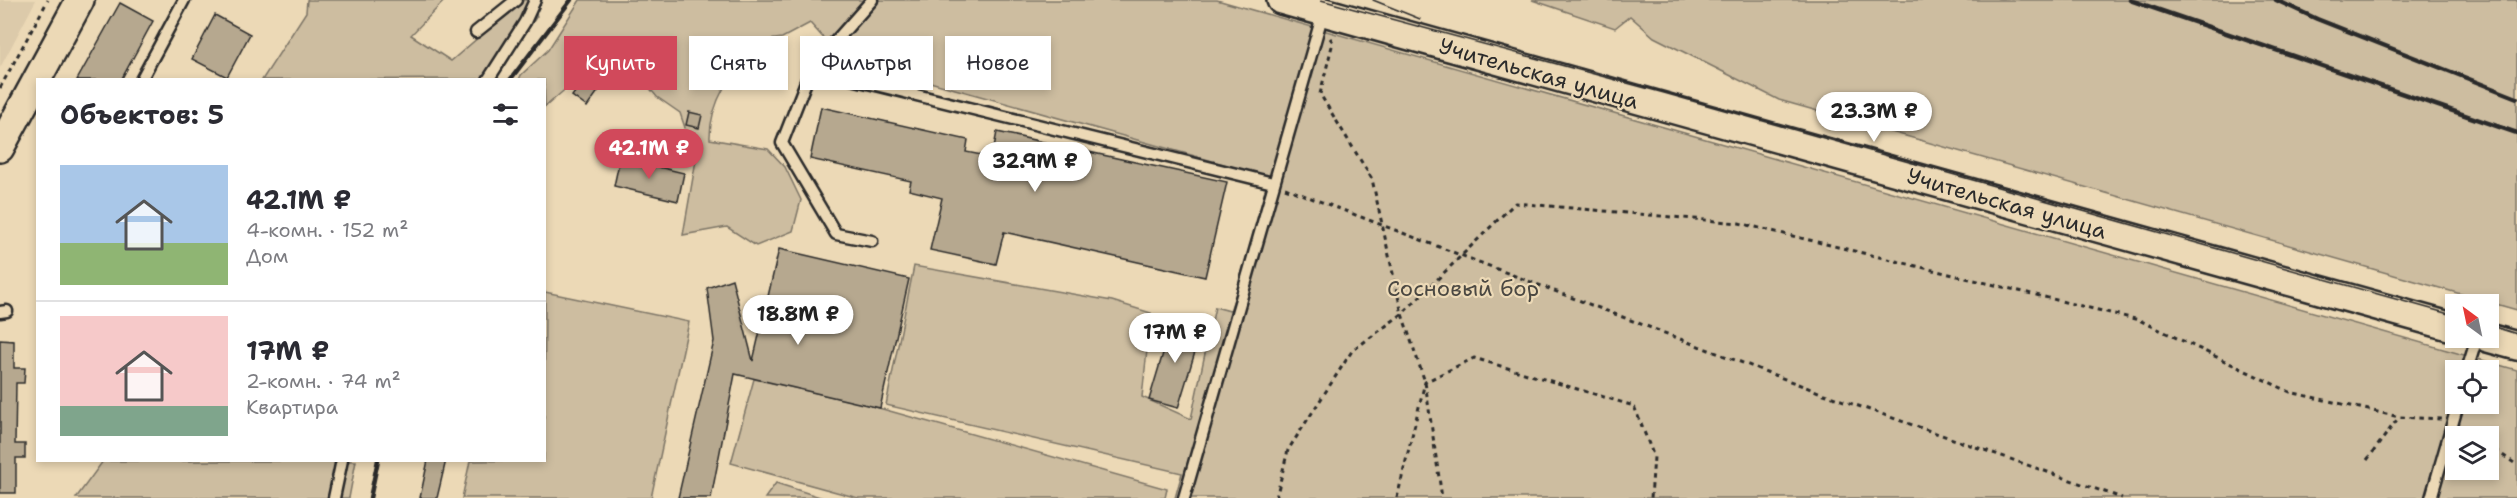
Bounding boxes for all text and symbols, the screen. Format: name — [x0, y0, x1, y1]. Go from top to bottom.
street label: Учительская улица — [1436, 31, 1642, 116]
chip: Купить — [564, 36, 677, 90]
chip: Снять — [689, 36, 788, 90]
chip: Фильтры — [800, 36, 933, 90]
chip: Новое — [945, 36, 1051, 90]
pin: 23.3M ₽ — [1819, 92, 1929, 143]
text: Объектов: 5 — [60, 97, 224, 132]
icon: filters — [489, 98, 522, 131]
text: 23.3M ₽ — [1830, 98, 1918, 124]
pin: 42.1M ₽ — [594, 129, 704, 180]
text: 42.1M ₽ — [608, 135, 690, 161]
pin: 32.9M ₽ — [980, 142, 1090, 193]
text: 32.9M ₽ — [992, 148, 1078, 174]
street label: Учительская улица — [1904, 161, 2110, 246]
text: 42.1M ₽ — [246, 182, 351, 217]
icon: home — [108, 189, 180, 261]
text: 4-комн. · 152 m² — [246, 217, 408, 243]
text: Дом — [246, 243, 288, 269]
park label: Сосновый бор — [1387, 274, 1539, 303]
north arrow — [2445, 294, 2499, 348]
map controls — [2445, 294, 2499, 480]
pin: 18.8M ₽ — [743, 295, 853, 346]
text: 18.8M ₽ — [756, 301, 840, 327]
pin: 17M ₽ — [1133, 313, 1217, 364]
text: 17M ₽ — [1143, 319, 1207, 345]
text: 17M ₽ — [246, 333, 329, 368]
icon: home — [108, 340, 180, 412]
button: locate — [2445, 360, 2499, 414]
text: 2-комн. · 74 m² — [246, 368, 401, 394]
text: Квартира — [246, 394, 338, 420]
button: layers — [2445, 426, 2499, 480]

